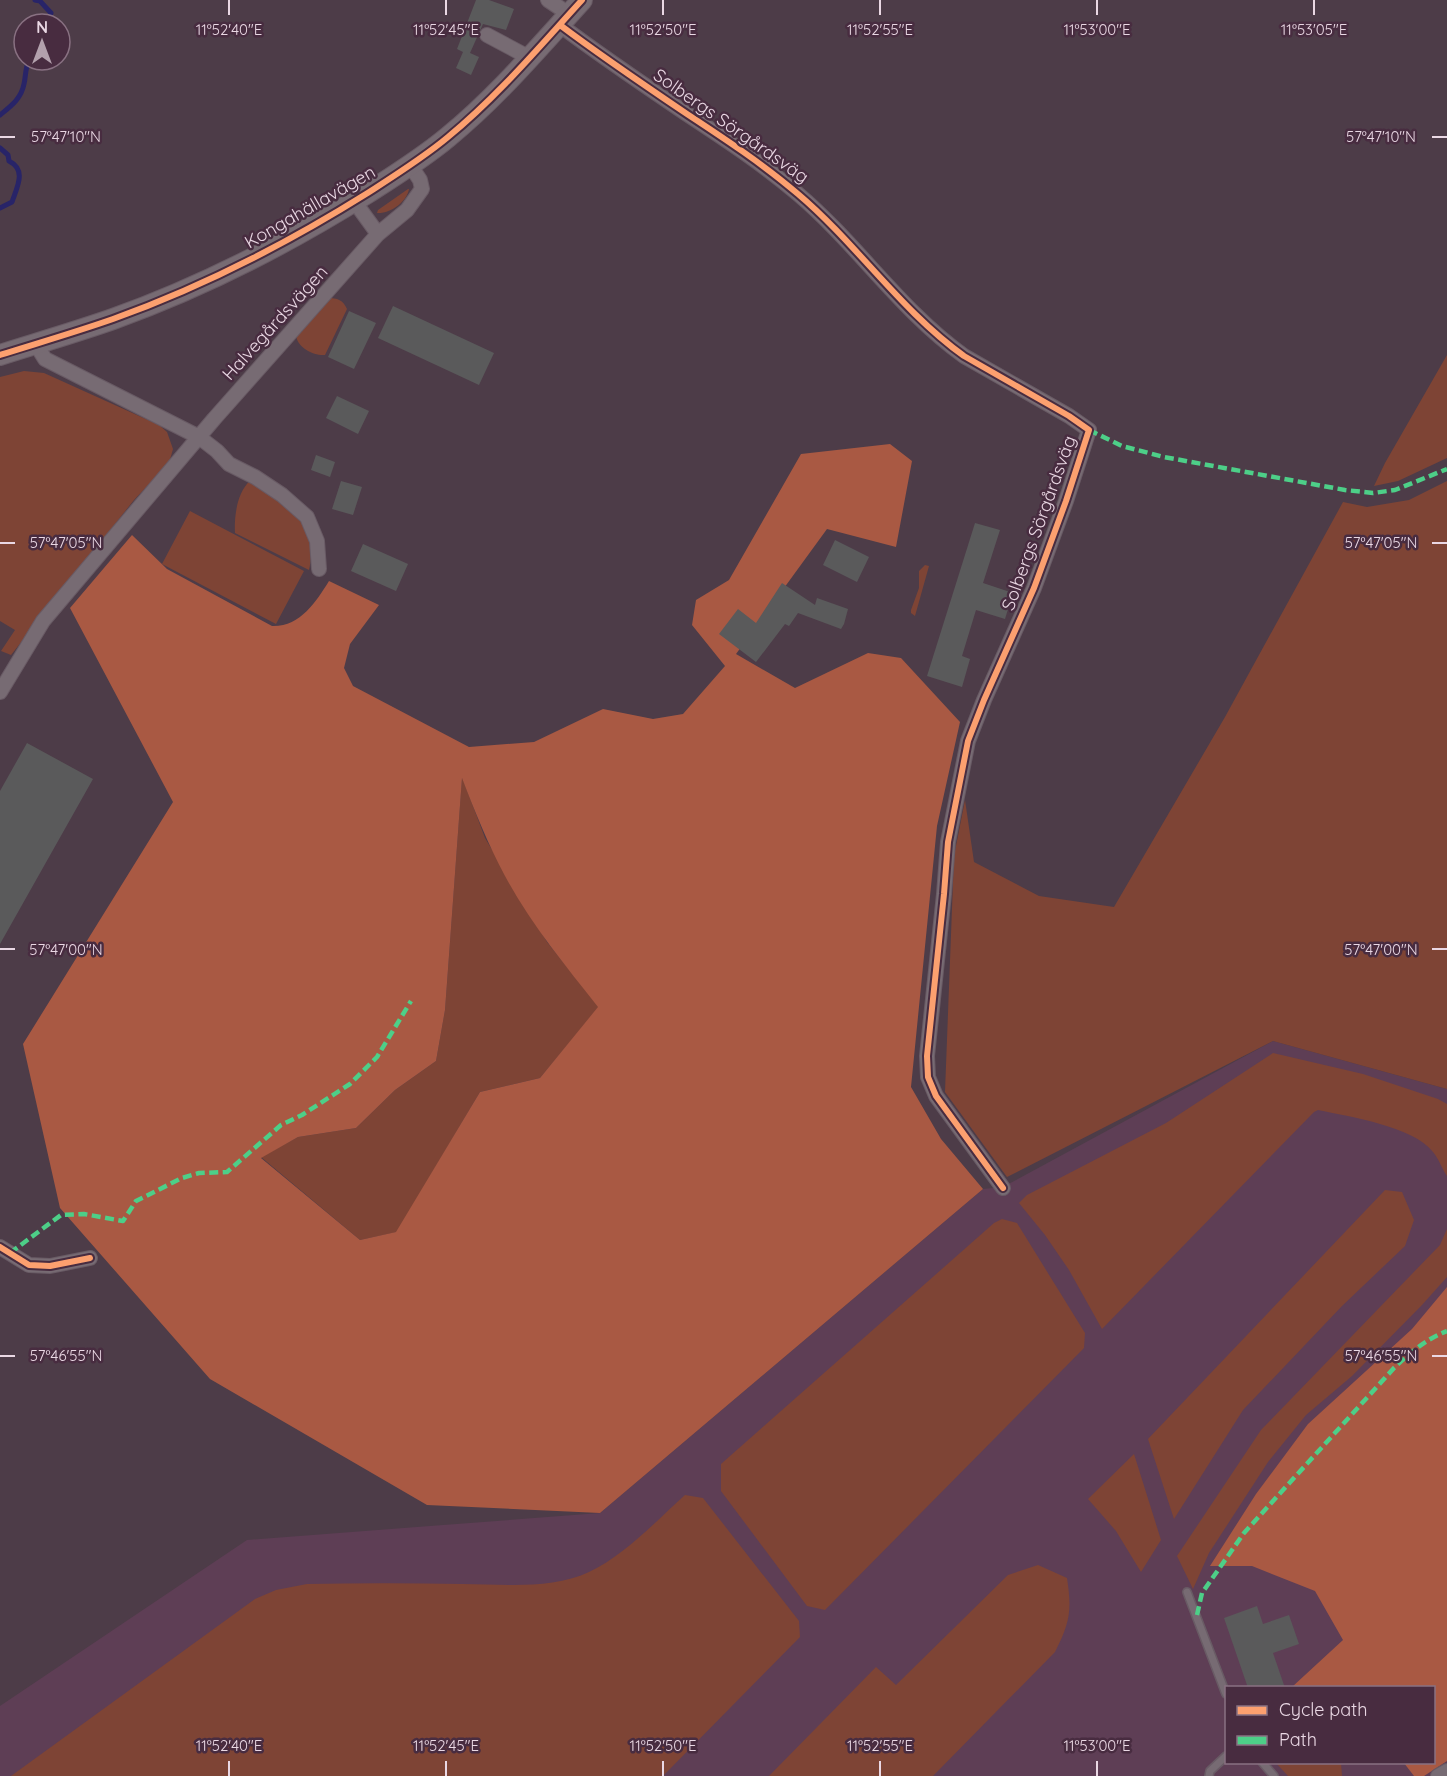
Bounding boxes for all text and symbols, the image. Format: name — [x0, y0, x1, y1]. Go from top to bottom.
north arrow — [12, 12, 72, 72]
text: N — [36, 17, 48, 37]
text: 11°52'40"E — [196, 20, 262, 39]
text: 11°52'45"E — [413, 20, 479, 39]
text: 11°52'50"E — [630, 20, 696, 39]
text: 11°52'55"E — [847, 20, 913, 39]
text: 11°53'00"E — [1063, 20, 1131, 39]
text: 11°53'05"E — [1281, 20, 1347, 39]
street label: Solbergs Sörgårdsväg — [649, 63, 813, 188]
text: 57°47'10"N — [31, 127, 101, 146]
text: 57°47'10"N — [1346, 127, 1416, 146]
street label: Kongahällavägen — [240, 160, 379, 253]
street label: Halvegårdsvägen — [217, 260, 332, 385]
street label: Solbergs Sörgårdsväg — [996, 432, 1081, 613]
text: 57°47'05"N — [30, 533, 102, 552]
text: 57°47'05"N — [1345, 533, 1417, 552]
text: 57°47'00"N — [29, 940, 103, 959]
text: 57°47'00"N — [1344, 940, 1418, 959]
text: 57°46'55"N — [30, 1346, 102, 1365]
text: 57°46'55"N — [1345, 1346, 1417, 1365]
legend — [1225, 1686, 1435, 1764]
text: Cycle path — [1279, 1698, 1367, 1721]
text: Path — [1279, 1728, 1317, 1751]
text: 11°52'40"E — [196, 1736, 262, 1755]
text: 11°52'45"E — [413, 1736, 479, 1755]
text: 11°52'50"E — [630, 1736, 696, 1755]
text: 11°52'55"E — [847, 1736, 913, 1755]
text: 11°53'00"E — [1063, 1736, 1131, 1755]

